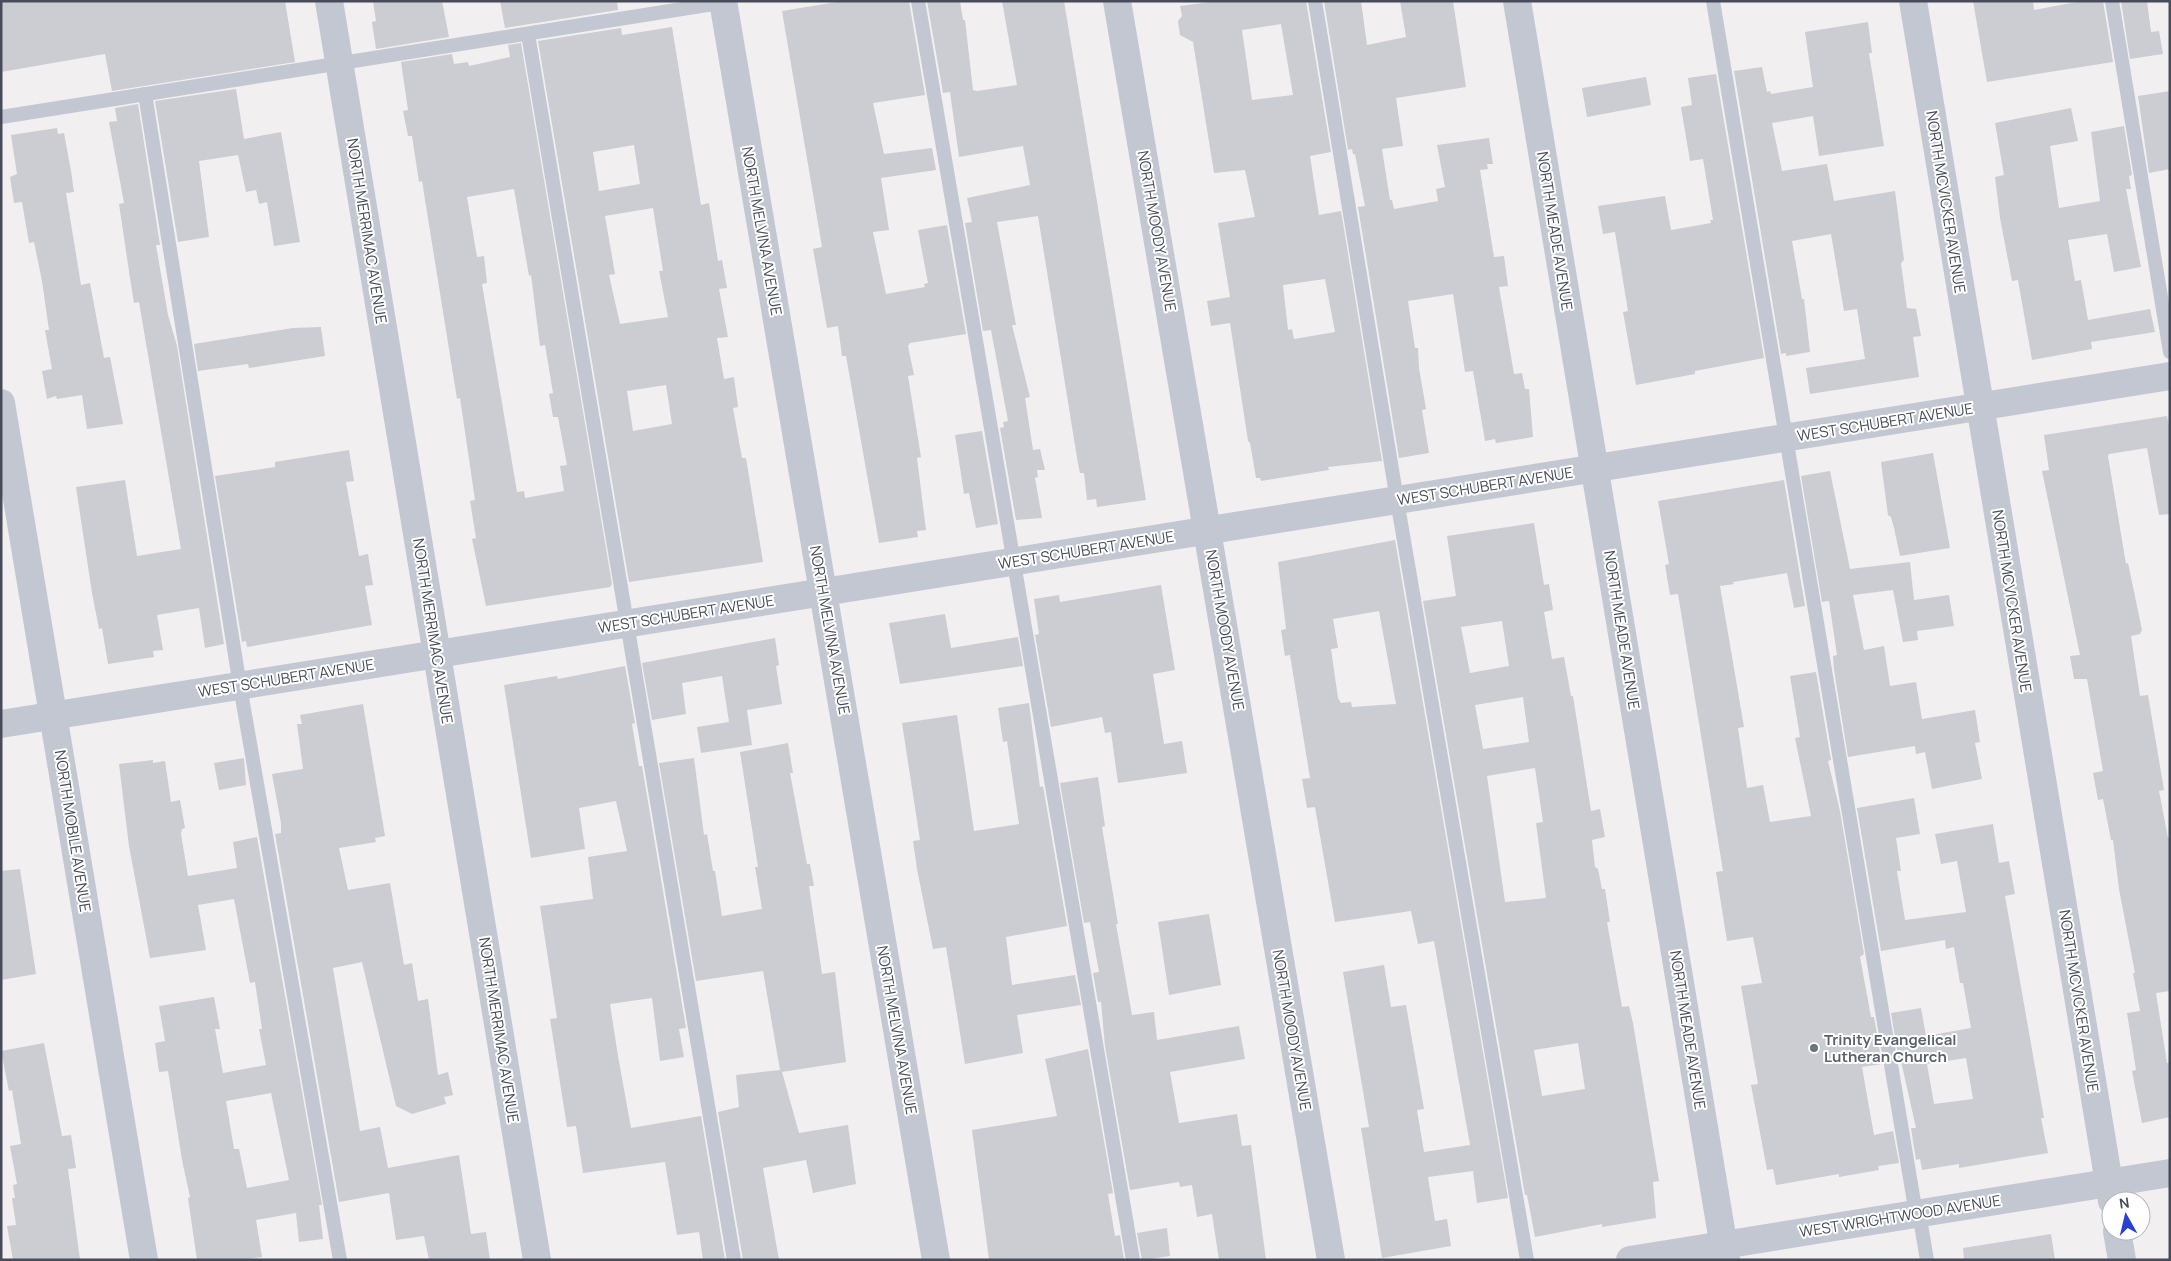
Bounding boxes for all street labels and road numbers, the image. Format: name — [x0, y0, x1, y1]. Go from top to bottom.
street label: NORTH MCVICKER AVENUE — [1921, 109, 1971, 295]
street label: NORTH MERRIMAC AVENUE — [342, 137, 392, 325]
street label: NORTH MELVINA AVENUE — [737, 145, 787, 317]
street label: NORTH MOODY AVENUE — [1133, 149, 1181, 313]
street label: NORTH MEADE AVENUE — [1532, 150, 1578, 312]
street label: WEST SCHUBERT AVENUE — [1796, 398, 1974, 446]
street label: WEST SCHUBERT AVENUE — [1396, 462, 1574, 510]
street label: NORTH MCVICKER AVENUE — [1987, 508, 2037, 694]
street label: WEST SCHUBERT AVENUE — [997, 526, 1175, 574]
street label: NORTH MERRIMAC AVENUE — [408, 537, 458, 725]
street label: NORTH MELVINA AVENUE — [805, 544, 855, 716]
street label: NORTH MOODY AVENUE — [1201, 548, 1249, 712]
street label: NORTH MEADE AVENUE — [1599, 549, 1645, 711]
street label: WEST SCHUBERT AVENUE — [597, 590, 775, 638]
street label: WEST SCHUBERT AVENUE — [197, 654, 375, 702]
street label: NORTH MOBILE AVENUE — [50, 749, 96, 913]
street label: NORTH MCVICKER AVENUE — [2054, 908, 2104, 1094]
street label: NORTH MERRIMAC AVENUE — [474, 936, 524, 1124]
street label: NORTH MELVINA AVENUE — [872, 944, 922, 1116]
street label: NORTH MOODY AVENUE — [1268, 948, 1316, 1112]
street label: NORTH MEADE AVENUE — [1665, 949, 1711, 1111]
street label: WEST WRIGHTWOOD AVENUE — [1798, 1190, 2002, 1242]

